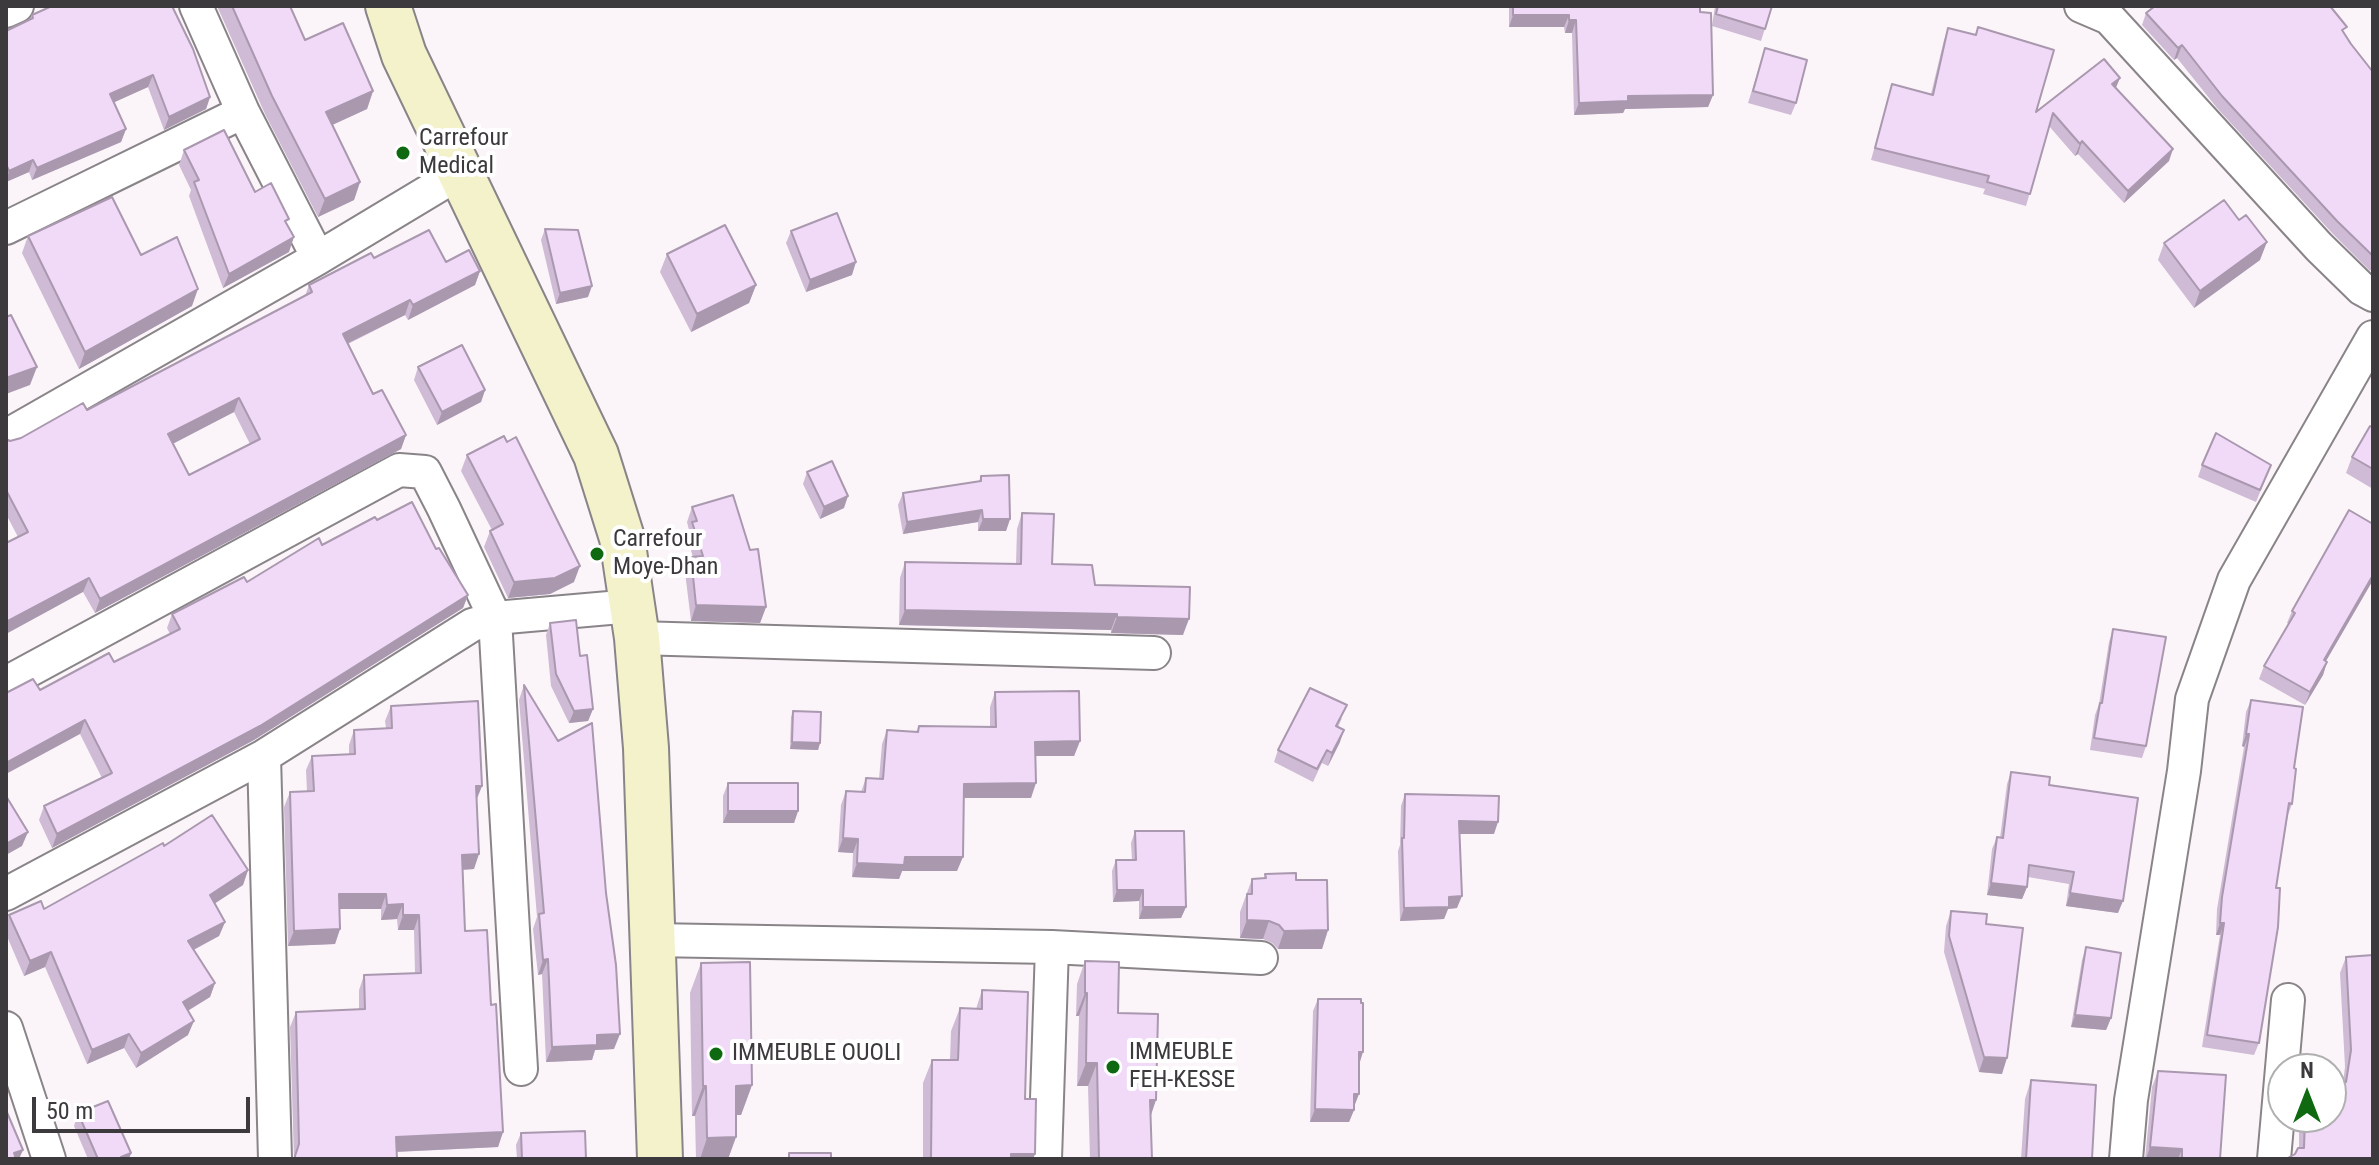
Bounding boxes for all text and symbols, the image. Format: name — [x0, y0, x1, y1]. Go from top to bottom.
place label: Carrefour Medical — [419, 125, 508, 181]
marker: Carrefour Medical — [394, 144, 412, 162]
place label: Carrefour Moye-Dhan — [613, 526, 718, 582]
marker: Carrefour Moye-Dhan — [588, 545, 606, 563]
place label: IMMEUBLE FEH-KESSE — [1129, 1039, 1235, 1095]
place label: IMMEUBLE OUOLI — [732, 1040, 901, 1068]
marker: IMMEUBLE OUOLI — [707, 1045, 725, 1063]
north arrow — [2267, 1053, 2347, 1133]
marker: IMMEUBLE FEH-KESSE — [1104, 1058, 1122, 1076]
text: N — [2300, 1058, 2314, 1083]
scale bar — [36, 1081, 254, 1131]
text: 50 m — [46, 1097, 93, 1125]

